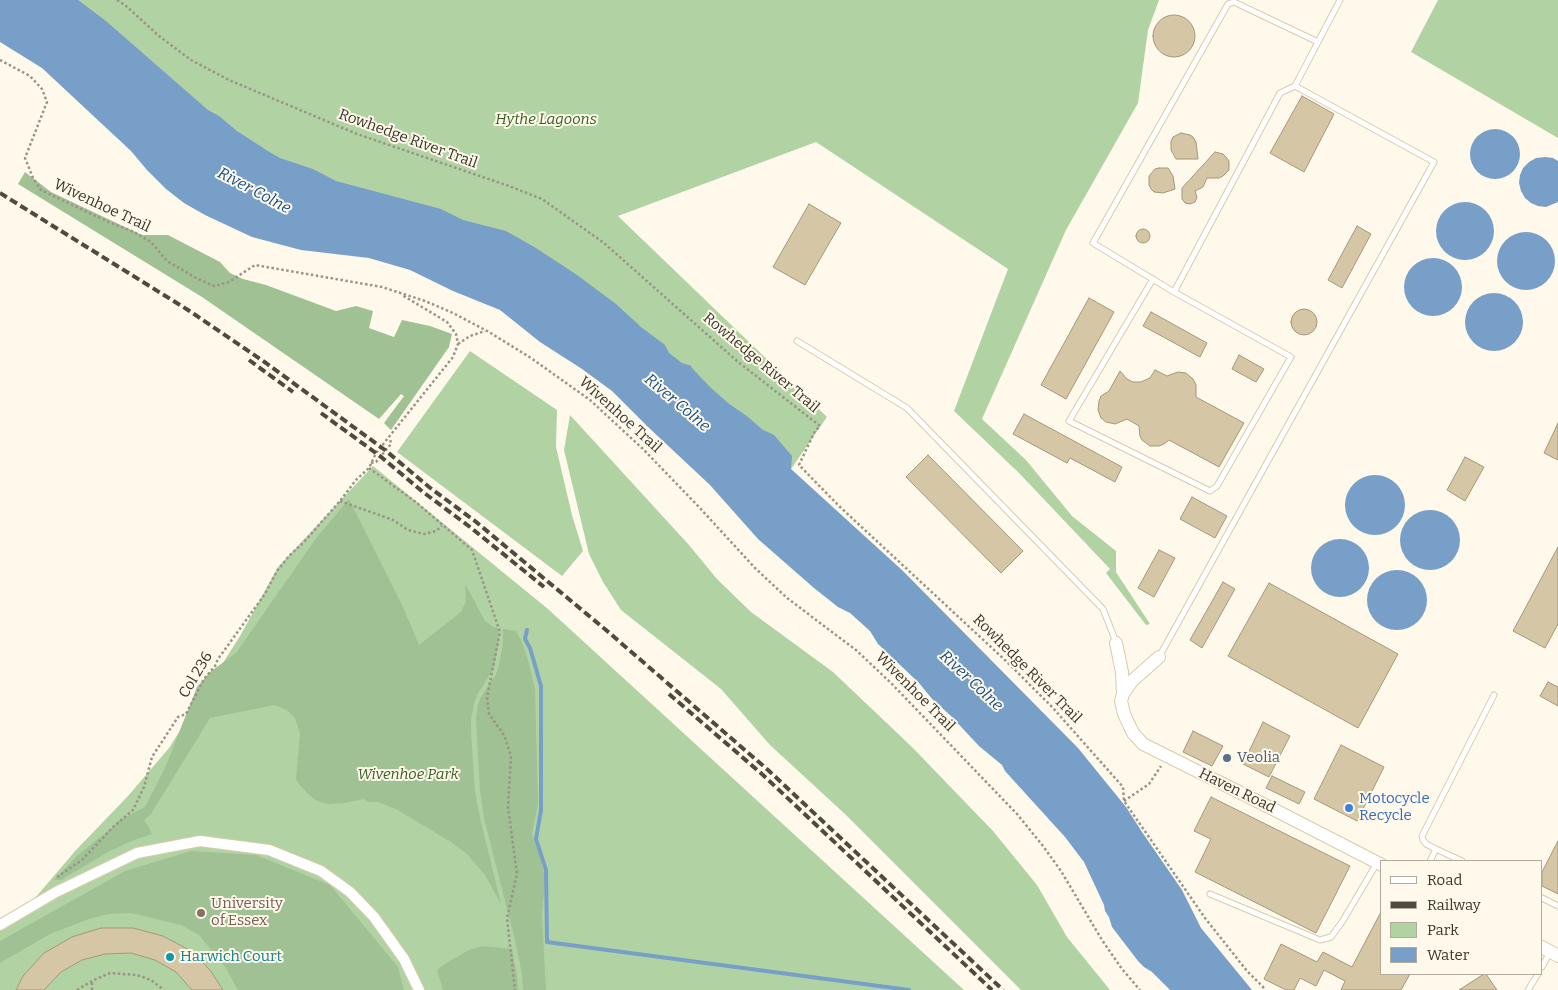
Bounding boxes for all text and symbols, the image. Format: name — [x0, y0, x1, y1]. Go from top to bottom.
street label: Rowhedge River Trail — [336, 105, 480, 173]
park label: Hythe Lagoons — [495, 111, 597, 129]
water label: River Colne — [214, 164, 294, 218]
street label: Wivenhoe Trail — [51, 176, 153, 236]
street label: Rowhedge River Trail — [699, 309, 823, 417]
water label: River Colne — [640, 370, 714, 436]
street label: Wivenhoe Trail — [575, 373, 665, 457]
street label: Rowhedge River Trail — [969, 611, 1085, 727]
water label: River Colne — [935, 647, 1007, 715]
street label: Col 236 — [175, 649, 217, 701]
street label: Wivenhoe Trail — [872, 649, 958, 735]
place label: Veolia — [1237, 749, 1280, 767]
marker: Veolia — [1221, 752, 1233, 764]
street label: Haven Road — [1196, 765, 1278, 817]
park label: Wivenhoe Park — [357, 766, 459, 784]
place label: Motocycle Recycle — [1359, 790, 1430, 825]
marker: Motocycle Recycle — [1343, 802, 1355, 814]
legend — [1380, 860, 1543, 975]
text: Road — [1427, 871, 1462, 889]
place label: University of Essex — [211, 895, 283, 930]
text: Railway — [1427, 896, 1481, 914]
marker: University of Essex — [195, 907, 207, 919]
text: Park — [1427, 921, 1459, 939]
text: Water — [1427, 946, 1469, 964]
place label: Harwich Court — [180, 948, 282, 966]
marker: Harwich Court — [164, 951, 176, 963]

